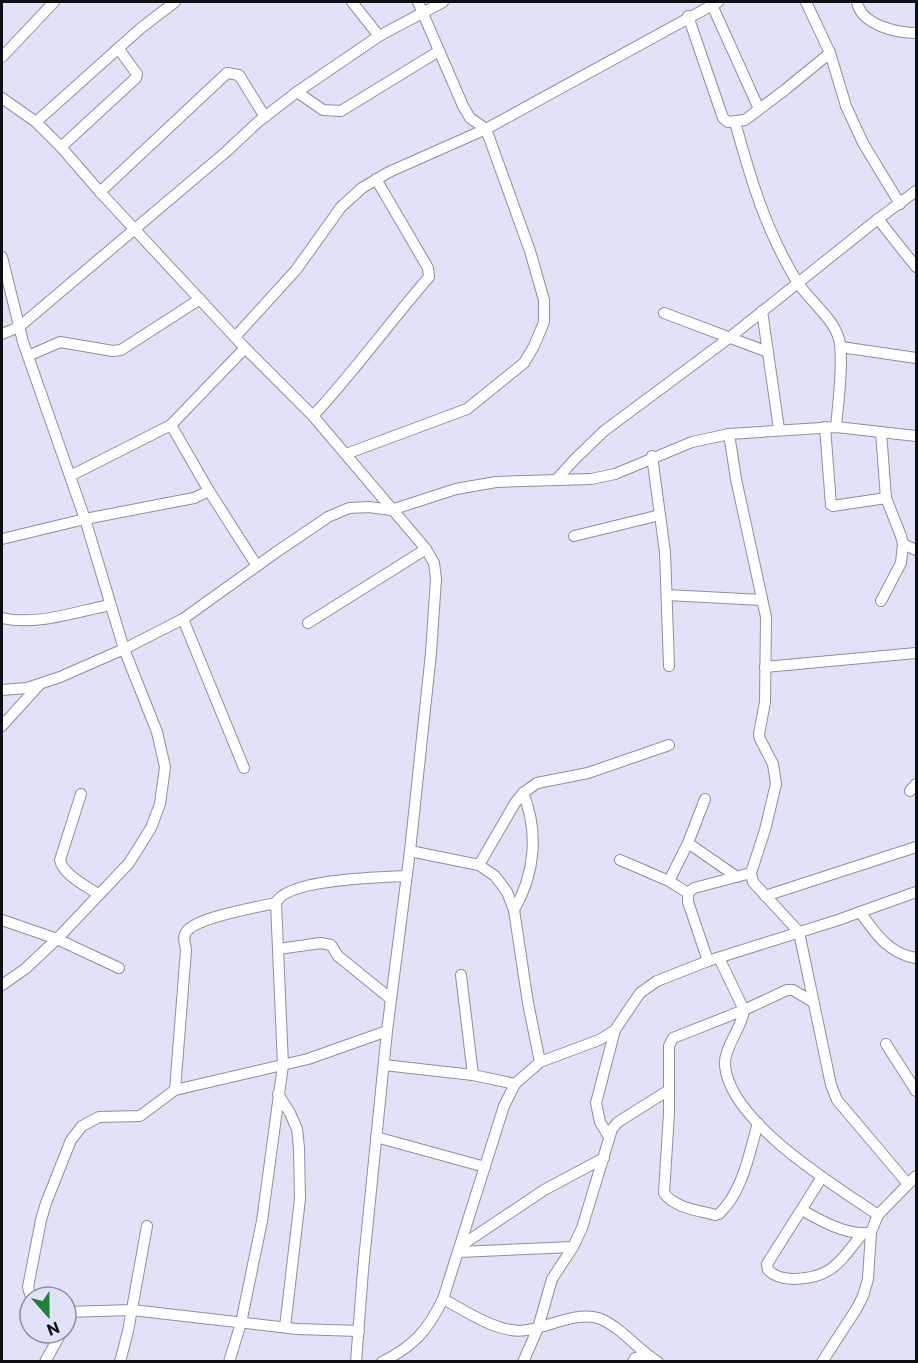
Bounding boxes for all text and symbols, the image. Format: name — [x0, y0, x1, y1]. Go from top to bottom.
north arrow — [18, 1285, 78, 1345]
text: N — [45, 1318, 63, 1340]

